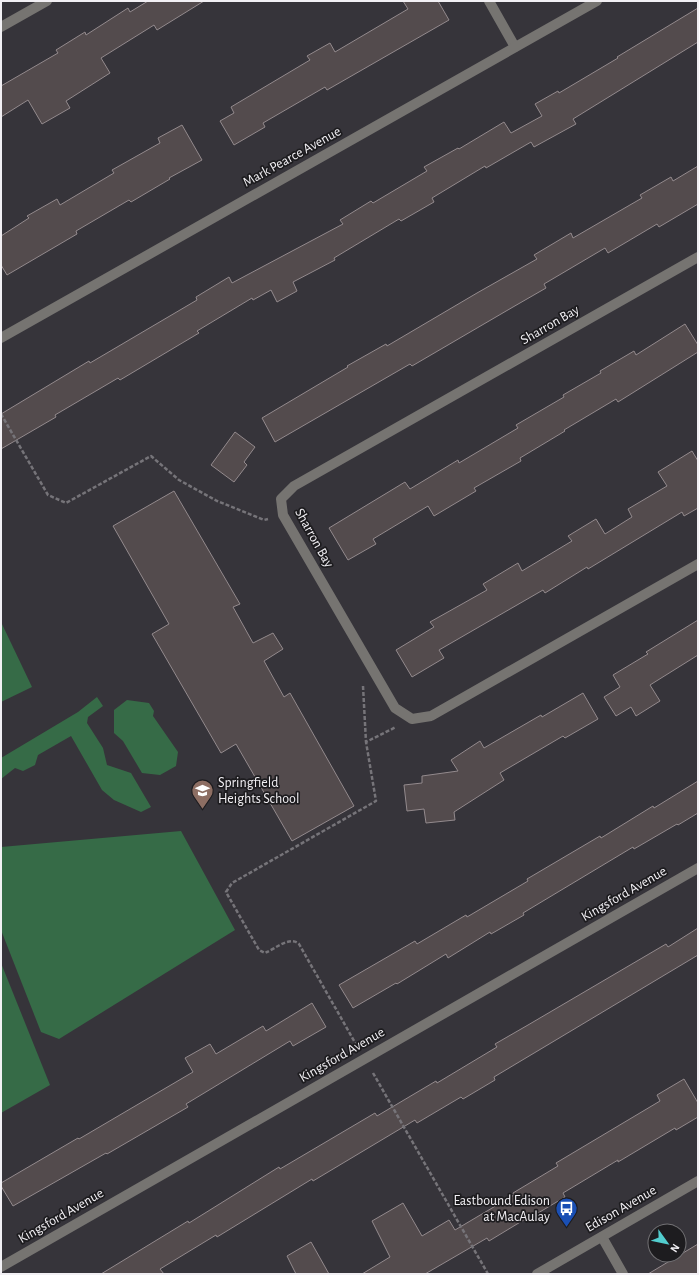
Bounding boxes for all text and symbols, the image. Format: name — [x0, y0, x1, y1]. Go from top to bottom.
street label: Mark Pearce Avenue — [241, 124, 343, 190]
street label: Sharron Bay — [518, 303, 582, 347]
street label: Sharron Bay — [292, 506, 336, 570]
place label: Springfield Heights School — [218, 776, 299, 806]
school or university icon: Springfield Heights School — [190, 778, 216, 811]
street label: Kingsford Avenue — [579, 864, 669, 924]
street label: Kingsford Avenue — [297, 1025, 387, 1085]
street label: Edison Avenue — [583, 1183, 659, 1235]
street label: Kingsford Avenue — [16, 1186, 106, 1246]
place label: Eastbound Edison at MacAulay — [453, 1194, 550, 1224]
bus stop icon: Eastbound Edison at MacAulay — [553, 1196, 579, 1229]
north arrow — [647, 1223, 687, 1263]
text: N — [668, 1242, 682, 1254]

